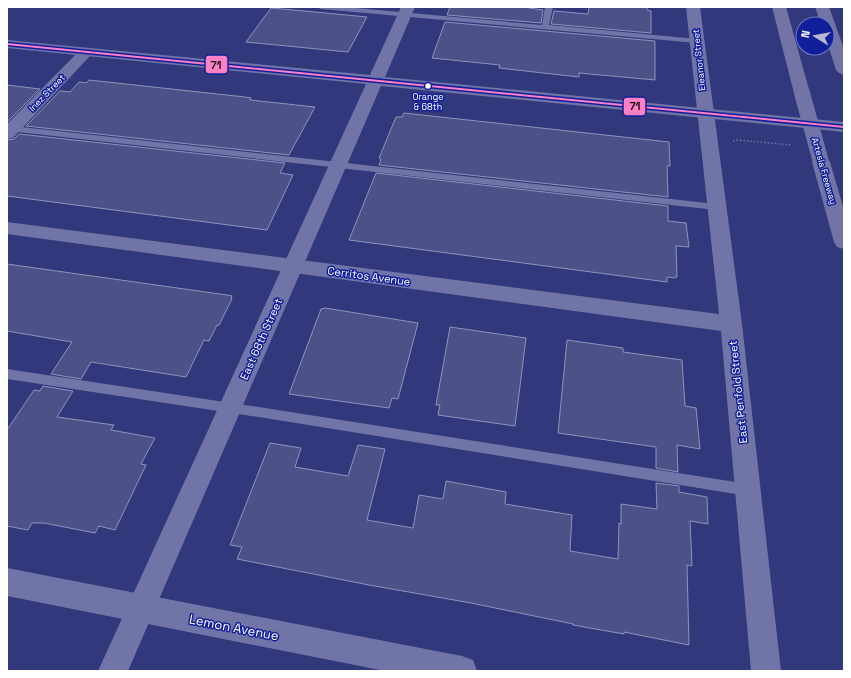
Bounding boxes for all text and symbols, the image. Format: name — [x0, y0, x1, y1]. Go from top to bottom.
north arrow — [795, 16, 835, 56]
street label: Eleanor Street — [690, 29, 708, 91]
text: N — [798, 29, 813, 39]
line badge: 71 — [205, 55, 228, 74]
text: 71 — [211, 58, 221, 72]
street label: Inez Street — [26, 72, 68, 114]
marker: Orange & 68th — [423, 81, 433, 91]
place label: Orange & 68th — [412, 91, 444, 113]
line badge: 71 — [623, 97, 646, 116]
text: 71 — [630, 99, 640, 113]
street label: Artesia Freeway — [809, 136, 839, 206]
street label: Cerritos Avenue — [327, 263, 411, 289]
street label: East 68th Street — [237, 296, 285, 382]
street label: East Penfold Street — [726, 340, 750, 444]
street label: Lemon Avenue — [188, 610, 280, 645]

